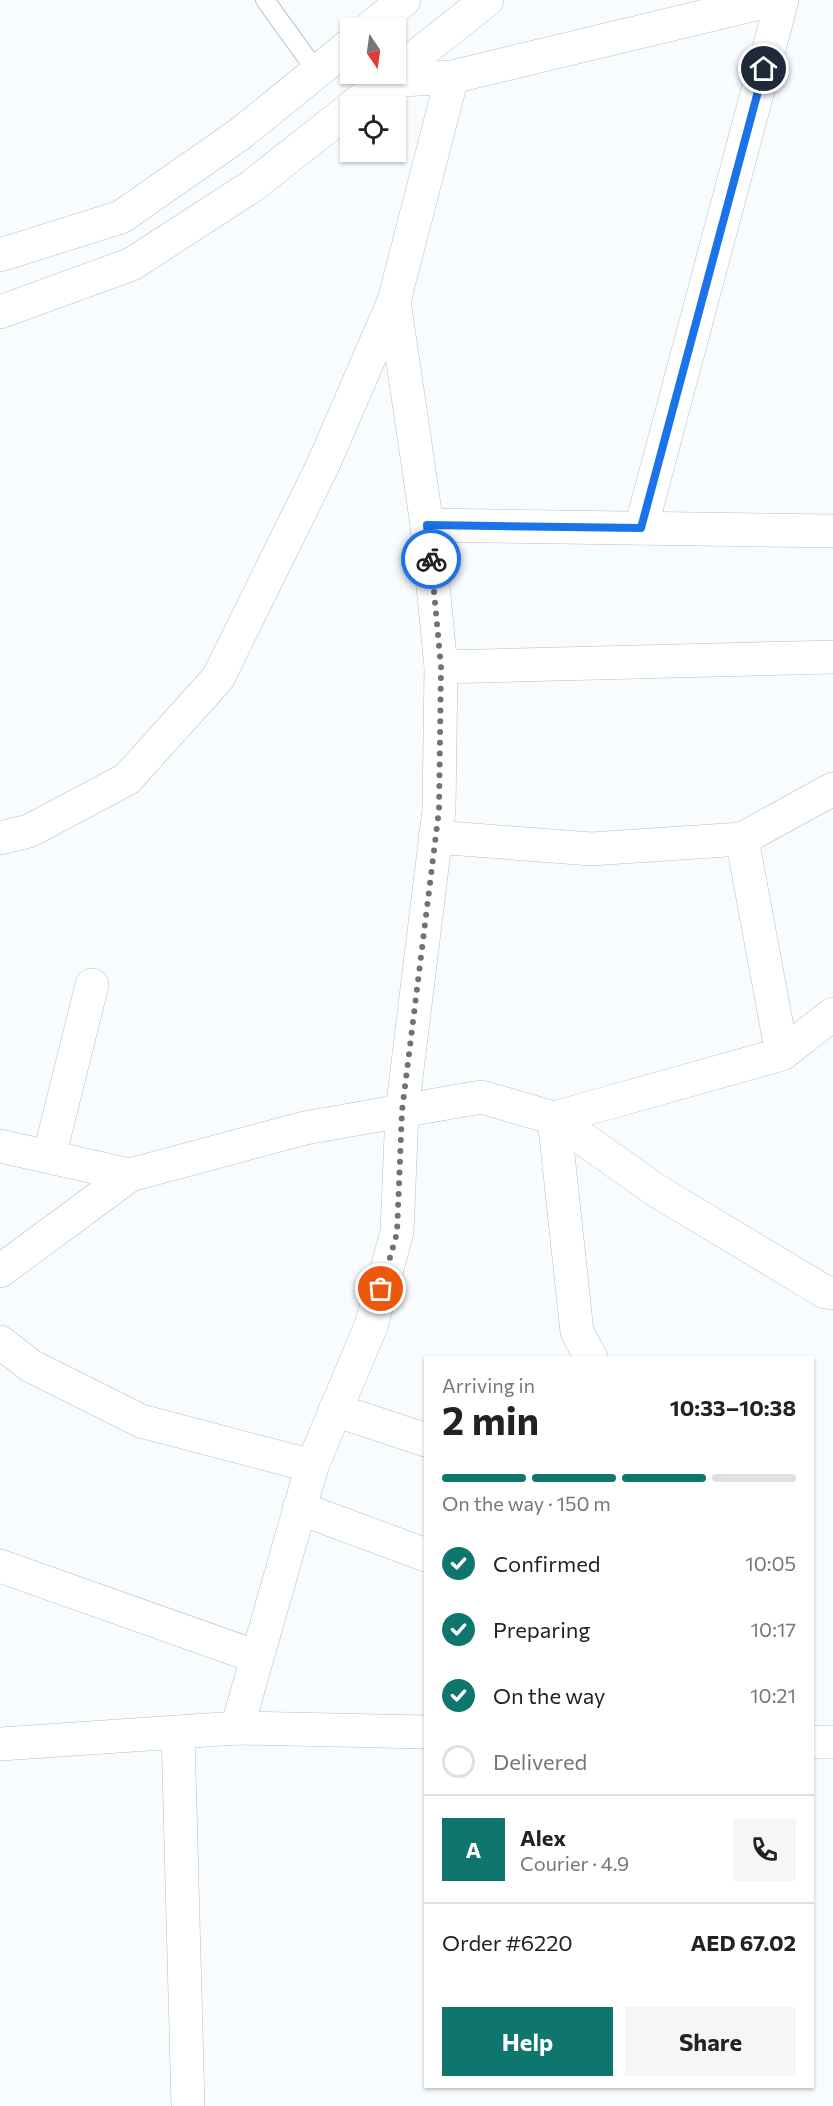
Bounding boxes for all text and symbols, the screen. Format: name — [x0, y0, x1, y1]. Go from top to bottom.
north arrow — [340, 18, 406, 84]
map controls — [340, 18, 406, 162]
pin — [738, 43, 789, 94]
icon: home — [747, 52, 780, 85]
button: locate — [340, 96, 406, 162]
courier — [401, 529, 461, 589]
icon: bike — [415, 543, 448, 576]
pin — [355, 1263, 406, 1314]
icon: bag — [364, 1272, 397, 1305]
text: Arriving in — [442, 1373, 535, 1397]
text: 10:33–10:38 — [670, 1394, 796, 1421]
text: 2 min — [442, 1395, 539, 1443]
text: On the way · 150 m — [442, 1491, 611, 1515]
icon: check — [442, 1547, 475, 1580]
text: Confirmed — [493, 1550, 600, 1577]
text: 10:05 — [745, 1551, 796, 1575]
icon: check — [442, 1613, 475, 1646]
text: Preparing — [493, 1616, 590, 1643]
text: 10:17 — [751, 1617, 796, 1641]
icon: check — [442, 1679, 475, 1712]
text: On the way — [493, 1682, 605, 1709]
text: 10:21 — [750, 1683, 796, 1707]
text: Delivered — [493, 1748, 587, 1775]
button: phone — [733, 1818, 796, 1881]
text: Alex — [520, 1824, 566, 1851]
text: A — [466, 1836, 481, 1863]
text: Courier · 4.9 — [520, 1851, 629, 1875]
text: Order #6220 — [442, 1929, 573, 1956]
text: AED 67.02 — [690, 1929, 796, 1956]
button: Help — [442, 2007, 613, 2076]
button: Share — [625, 2007, 796, 2076]

